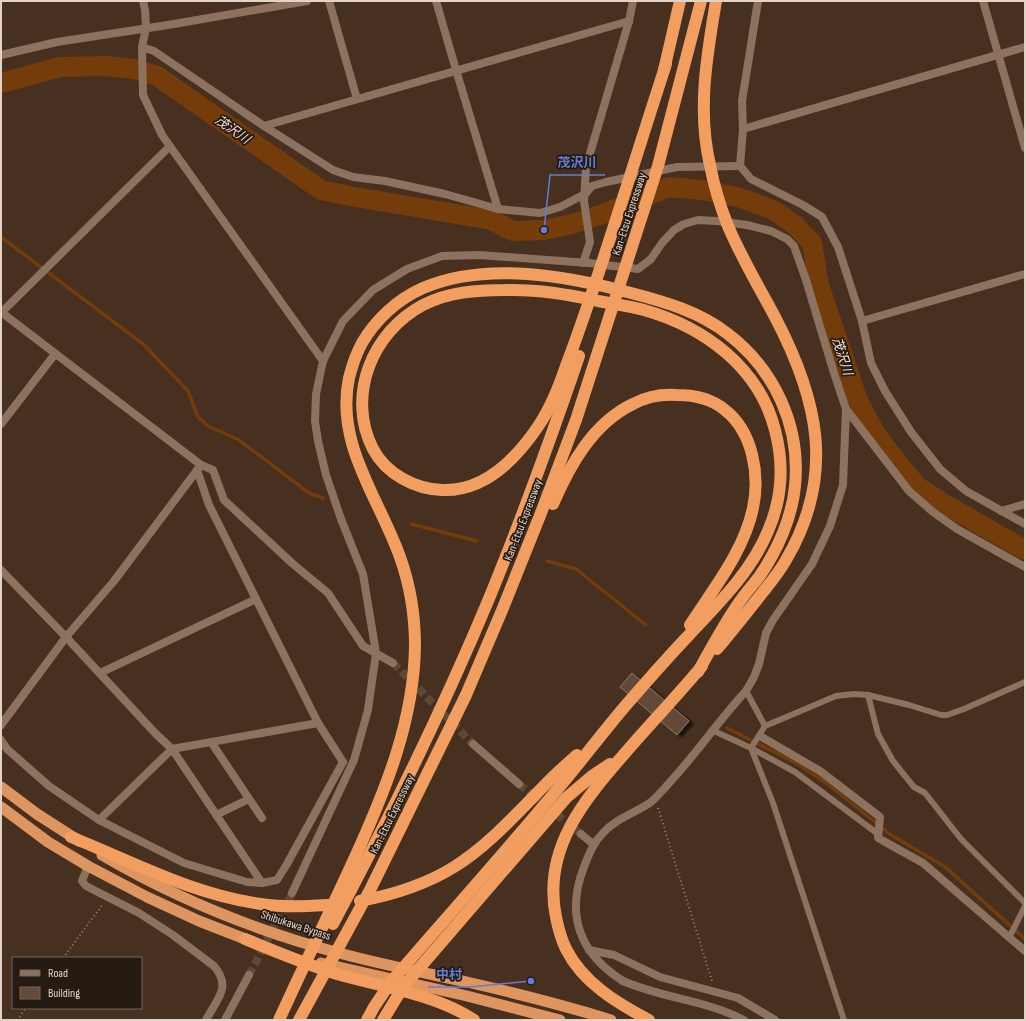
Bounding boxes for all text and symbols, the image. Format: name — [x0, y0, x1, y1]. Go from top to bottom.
water label: 茂沢川 — [212, 112, 255, 149]
callout: 茂沢川 — [550, 150, 605, 175]
text: 茂沢川 — [557, 155, 597, 171]
street label: Kan-Etsu Expressway — [609, 171, 650, 257]
water label: 茂沢川 — [828, 335, 856, 379]
street label: Kan-Etsu Expressway — [501, 477, 546, 563]
street label: Kan-Etsu Expressway — [367, 772, 418, 856]
street label: Shibukawa Bypass — [259, 907, 333, 944]
legend — [12, 957, 142, 1009]
callout: 中村 — [428, 962, 470, 987]
text: Road — [48, 966, 68, 981]
text: 中村 — [436, 967, 462, 983]
text: Building — [48, 986, 80, 1001]

